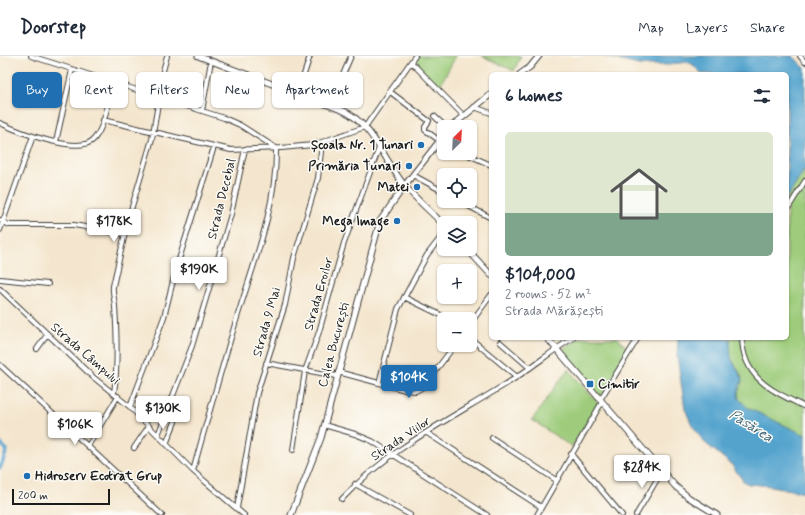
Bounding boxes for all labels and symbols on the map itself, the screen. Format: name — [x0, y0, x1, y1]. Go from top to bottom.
north arrow — [437, 120, 477, 160]
place label: Școala Nr. 1 Tunari — [311, 137, 413, 154]
marker: Școala Nr. 1 Tunari — [416, 140, 426, 150]
street label: Strada Decebal — [204, 157, 240, 241]
place label: Primăria Tunari — [308, 158, 401, 175]
marker: Primăria Tunari — [404, 161, 414, 171]
place label: Matei — [378, 179, 409, 196]
marker: Matei — [412, 182, 422, 192]
pin: $178K — [86, 209, 142, 243]
place label: Mega Image — [322, 213, 389, 233]
marker: Mega Image — [392, 216, 402, 226]
street label: Strada Eroilor — [300, 255, 338, 333]
pin: $190K — [171, 257, 227, 291]
street label: Strada 9 Mai — [249, 285, 285, 359]
street label: Calea București — [315, 301, 353, 389]
street label: Strada Câmpului — [47, 319, 123, 389]
pin: $104K — [381, 365, 437, 399]
place label: Cimitir — [598, 376, 640, 393]
marker: Cimitir — [585, 379, 595, 389]
pin: $130K — [135, 396, 191, 430]
water label: Pasărea — [726, 406, 776, 446]
pin: $106K — [47, 412, 103, 446]
street label: Strada Viilor — [368, 413, 435, 465]
pin: $284K — [614, 455, 670, 489]
place label: Hidroserv Ecotrat Grup — [35, 468, 162, 485]
marker: Hidroserv Ecotrat Grup — [22, 471, 32, 481]
scale bar — [12, 487, 110, 506]

